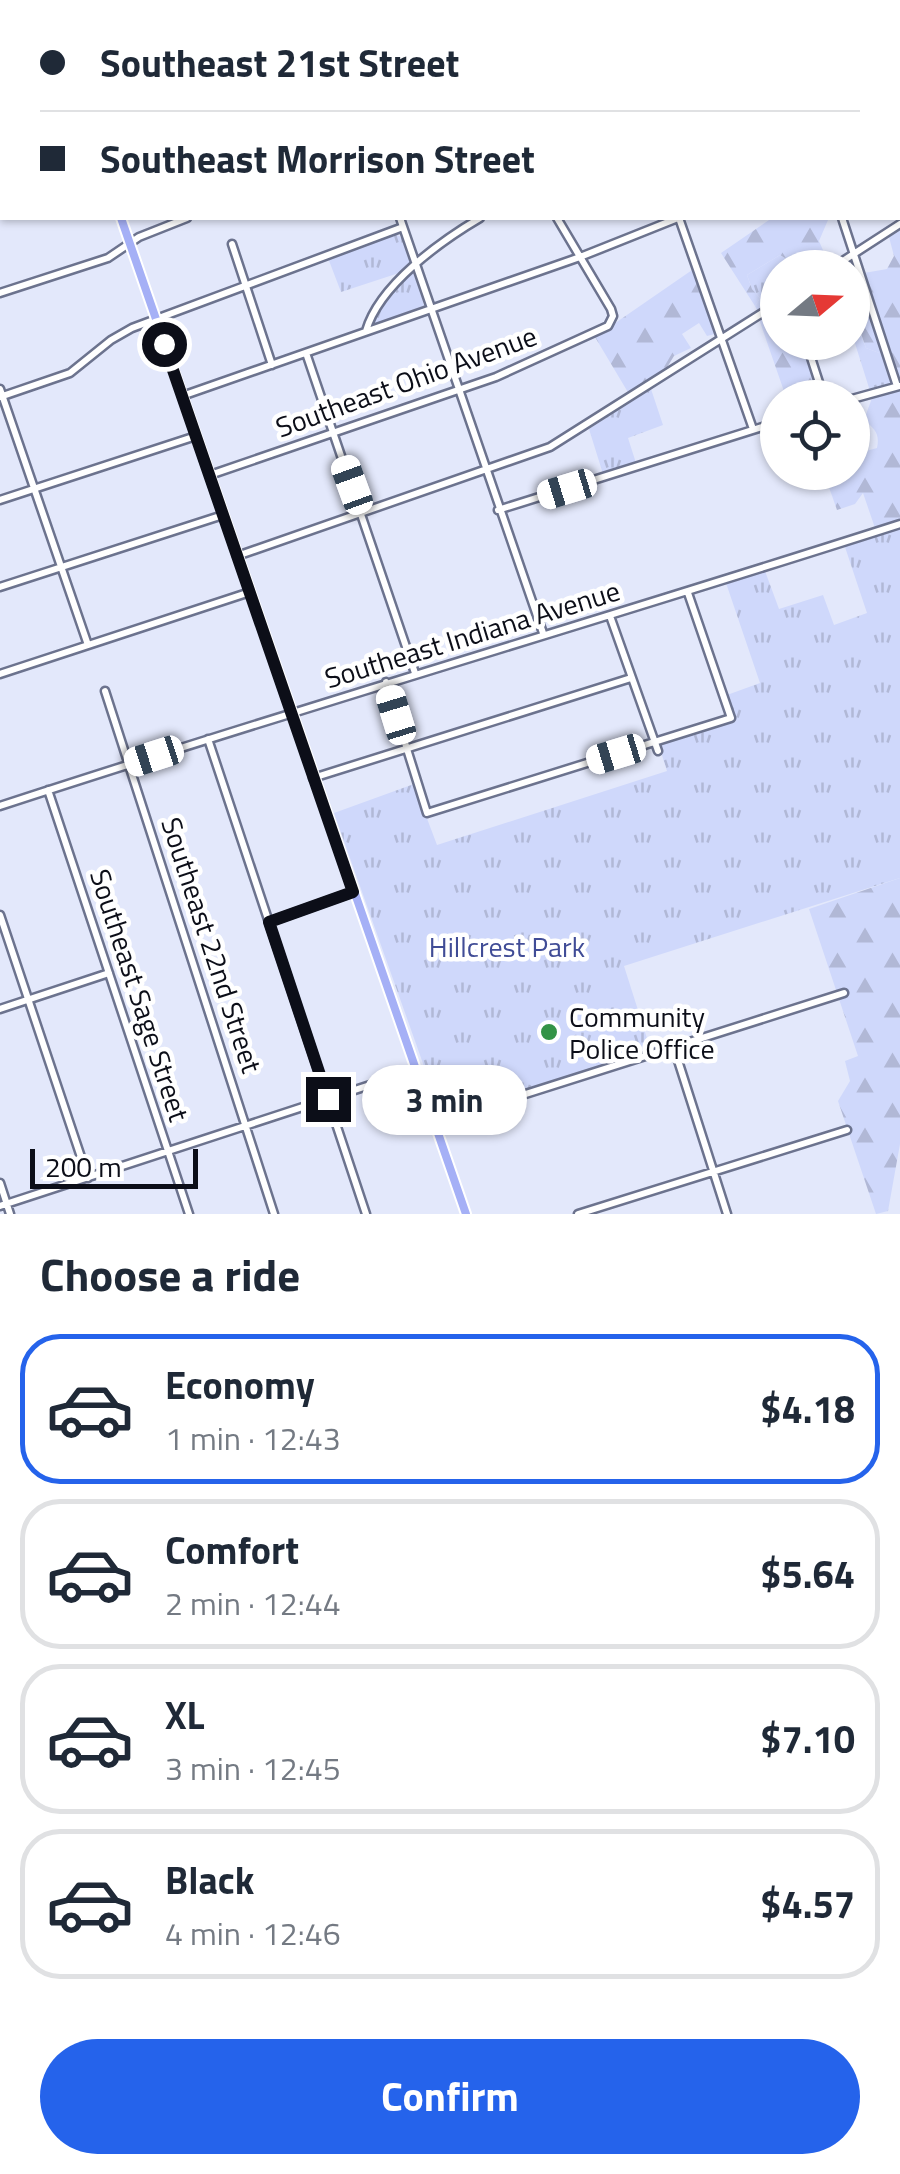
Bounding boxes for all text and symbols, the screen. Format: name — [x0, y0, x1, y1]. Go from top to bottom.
text: Southeast 21st Street — [100, 34, 459, 92]
text: Southeast Morrison Street — [100, 130, 535, 188]
north arrow — [760, 250, 870, 360]
map controls — [760, 250, 870, 490]
street label: Southeast Ohio Avenue — [269, 314, 543, 448]
route start — [142, 322, 187, 367]
button: locate — [760, 380, 870, 490]
car — [328, 452, 376, 518]
car — [534, 466, 600, 512]
street label: Southeast Indiana Avenue — [319, 569, 625, 699]
car — [373, 682, 419, 748]
car — [583, 731, 649, 777]
car — [121, 732, 187, 780]
street label: Southeast 22nd Street — [150, 812, 274, 1078]
street label: Southeast Sage Street — [79, 863, 201, 1127]
park label: Hillcrest Park — [429, 925, 585, 968]
place label: Community Police Office — [569, 995, 715, 1070]
marker: Community Police Office — [538, 1021, 560, 1043]
callout: 3 min — [363, 1064, 528, 1134]
text: 3 min — [406, 1076, 483, 1124]
route end — [306, 1077, 351, 1122]
scale bar — [30, 1144, 198, 1188]
text: 200 m — [45, 1145, 122, 1188]
text: Choose a ride — [40, 1240, 300, 1308]
text: Economy — [165, 1356, 315, 1414]
icon: car — [45, 1364, 135, 1454]
text: $4.18 — [760, 1380, 855, 1438]
text: 1 min · 12:43 — [165, 1414, 341, 1462]
text: Comfort — [165, 1521, 299, 1579]
icon: car — [45, 1529, 135, 1619]
text: $5.64 — [760, 1545, 855, 1603]
text: 2 min · 12:44 — [165, 1579, 341, 1627]
text: XL — [165, 1686, 205, 1744]
icon: car — [45, 1694, 135, 1784]
text: $7.10 — [760, 1710, 855, 1768]
text: 3 min · 12:45 — [165, 1744, 341, 1792]
text: Black — [165, 1851, 254, 1909]
icon: car — [45, 1859, 135, 1949]
text: $4.57 — [760, 1875, 855, 1933]
text: 4 min · 12:46 — [165, 1909, 341, 1957]
button: Confirm — [40, 2039, 860, 2154]

